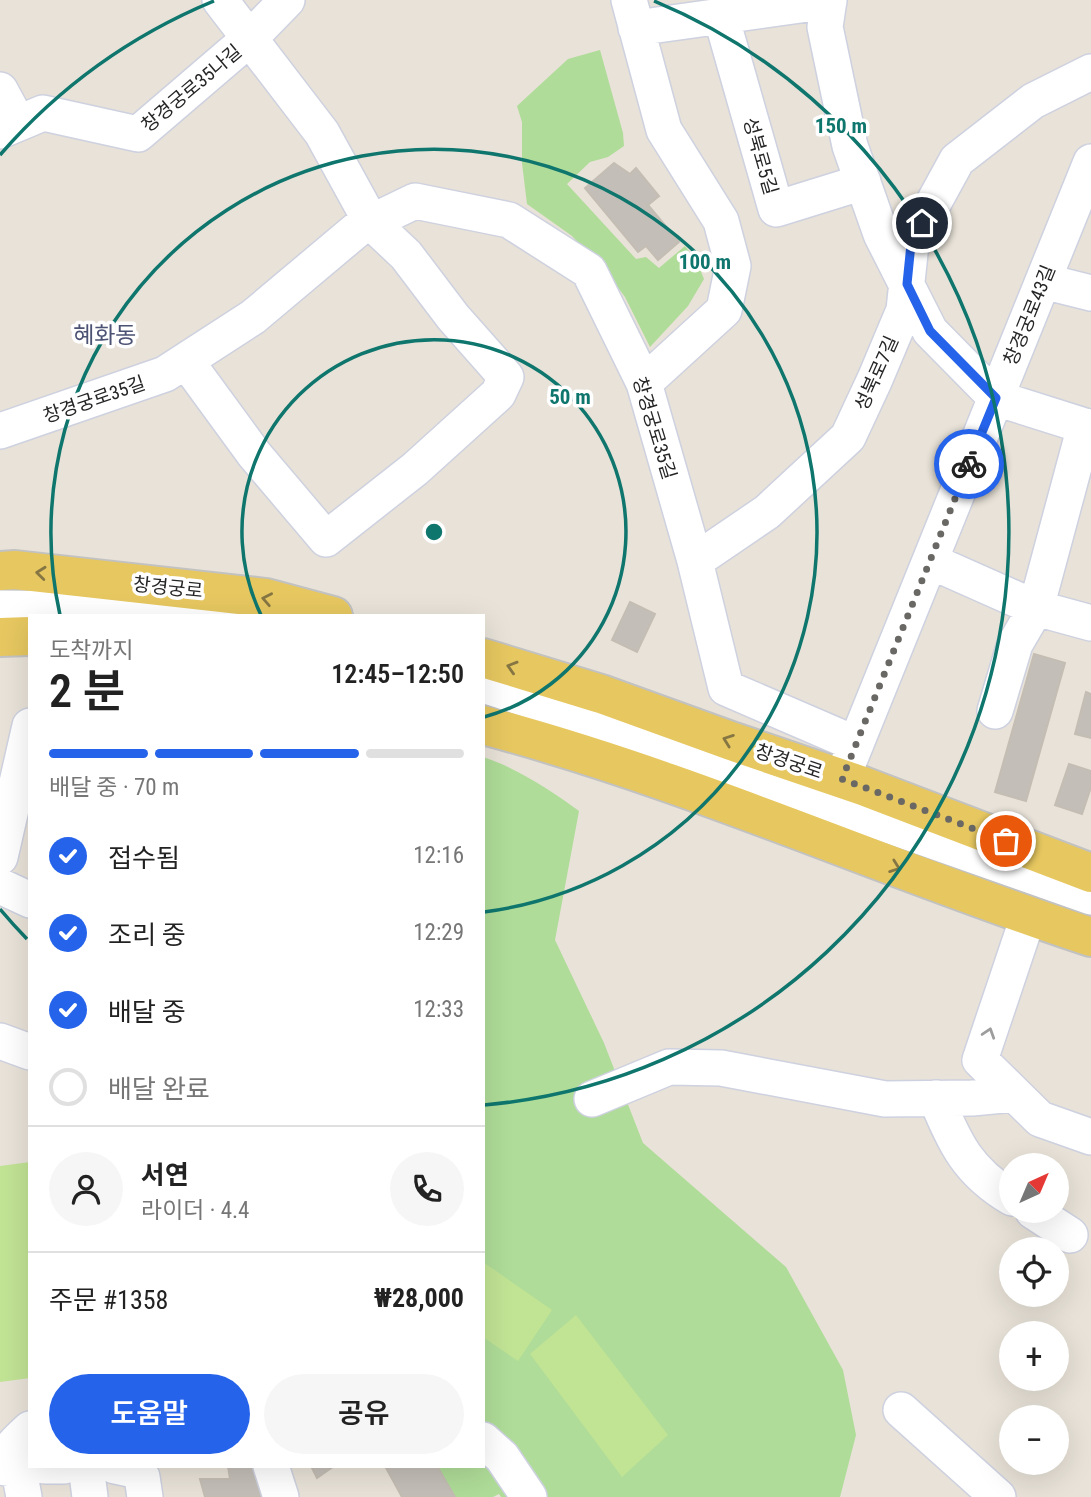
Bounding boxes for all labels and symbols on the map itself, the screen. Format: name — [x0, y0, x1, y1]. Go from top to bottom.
street label: 창경궁로35나길 — [137, 40, 246, 137]
text: 150 m — [815, 114, 867, 138]
street label: 성북로5길 — [739, 115, 783, 197]
pin — [892, 193, 952, 253]
text: 100 m — [679, 250, 731, 274]
street label: 창경궁로43길 — [999, 262, 1060, 369]
district label: 혜화동 — [73, 322, 137, 349]
street label: 성북로7길 — [850, 332, 903, 414]
street label: 창경궁로35길 — [40, 371, 148, 428]
street label: 창경궁로35길 — [628, 374, 681, 482]
text: 50 m — [549, 385, 591, 409]
courier — [934, 429, 1004, 499]
centre of rings — [422, 520, 446, 544]
one-way arrow — [35, 566, 47, 581]
street label: 창경궁로 — [132, 572, 204, 603]
one-way arrow — [261, 593, 273, 608]
one-way arrow — [507, 661, 519, 676]
one-way arrow — [722, 734, 734, 748]
street label: 창경궁로 — [752, 739, 826, 784]
pin — [976, 811, 1036, 871]
one-way arrow — [888, 859, 900, 873]
one-way arrow — [981, 1028, 996, 1040]
north arrow — [999, 1153, 1069, 1223]

